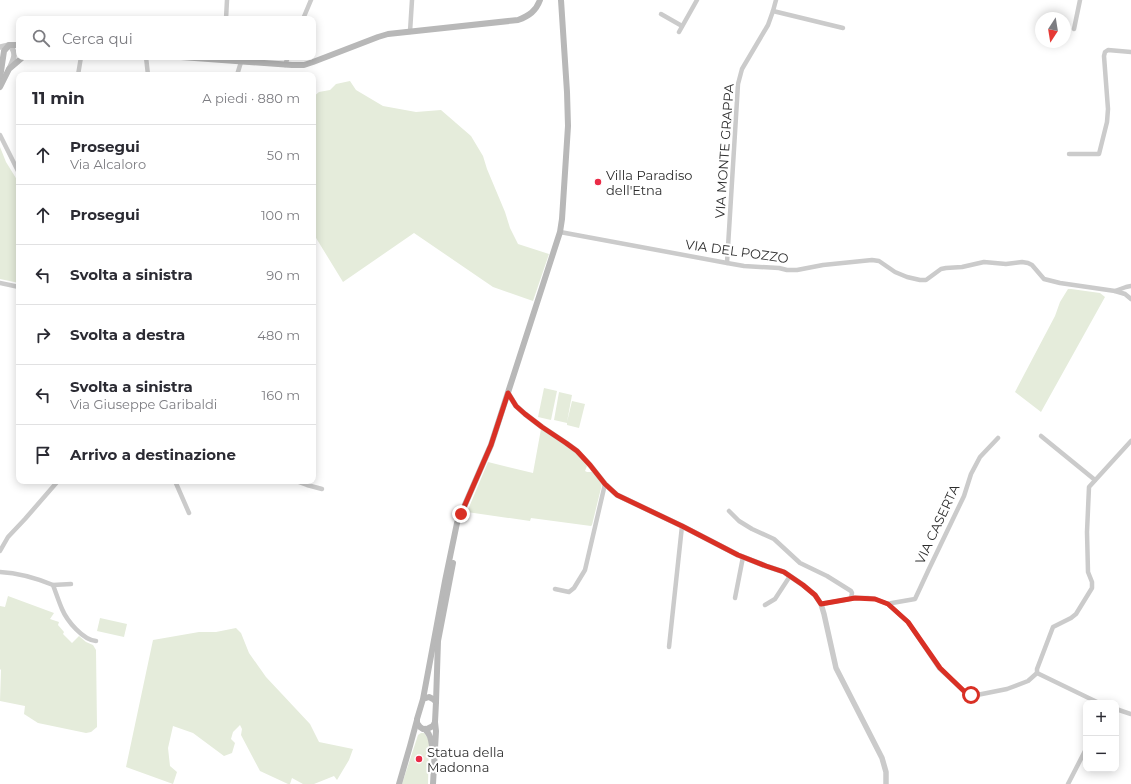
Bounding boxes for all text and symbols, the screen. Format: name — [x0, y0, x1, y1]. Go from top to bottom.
north arrow — [1035, 12, 1071, 48]
search box — [16, 16, 316, 60]
icon: search — [30, 27, 52, 49]
text: Cerca qui — [62, 29, 133, 48]
street label: VIA MONTE GRAPPA — [711, 82, 737, 219]
text: 11 min — [32, 88, 85, 108]
text: A piedi · 880 m — [202, 90, 300, 106]
text: Prosegui — [70, 137, 140, 156]
icon: ahead — [32, 144, 54, 166]
text: 50 m — [267, 147, 300, 163]
text: Via Alcaloro — [70, 156, 146, 172]
place label: Villa Paradiso dell'Etna — [606, 167, 692, 198]
marker: Villa Paradiso dell'Etna — [593, 177, 603, 187]
icon: ahead — [32, 204, 54, 226]
text: Prosegui — [70, 205, 140, 224]
text: 100 m — [261, 207, 300, 223]
street label: VIA DEL POZZO — [684, 236, 790, 266]
icon: left — [32, 264, 54, 286]
text: Svolta a sinistra — [70, 265, 193, 284]
text: 90 m — [266, 267, 300, 283]
icon: right — [32, 324, 54, 346]
text: Svolta a destra — [70, 325, 185, 344]
text: 480 m — [257, 327, 300, 343]
text: Svolta a sinistra — [70, 377, 193, 396]
icon: left — [32, 384, 54, 406]
text: 160 m — [262, 387, 300, 403]
text: Via Giuseppe Garibaldi — [70, 396, 217, 412]
icon: arrive — [32, 444, 54, 466]
text: Arrivo a destinazione — [70, 445, 236, 464]
street label: VIA CASERTA — [912, 481, 963, 566]
route end — [452, 505, 470, 523]
route start — [962, 686, 980, 704]
map controls — [1083, 700, 1119, 772]
button: + — [1083, 700, 1119, 736]
button: − — [1083, 736, 1119, 772]
place label: Statua della Madonna — [427, 744, 504, 775]
marker: Statua della Madonna — [414, 754, 424, 764]

